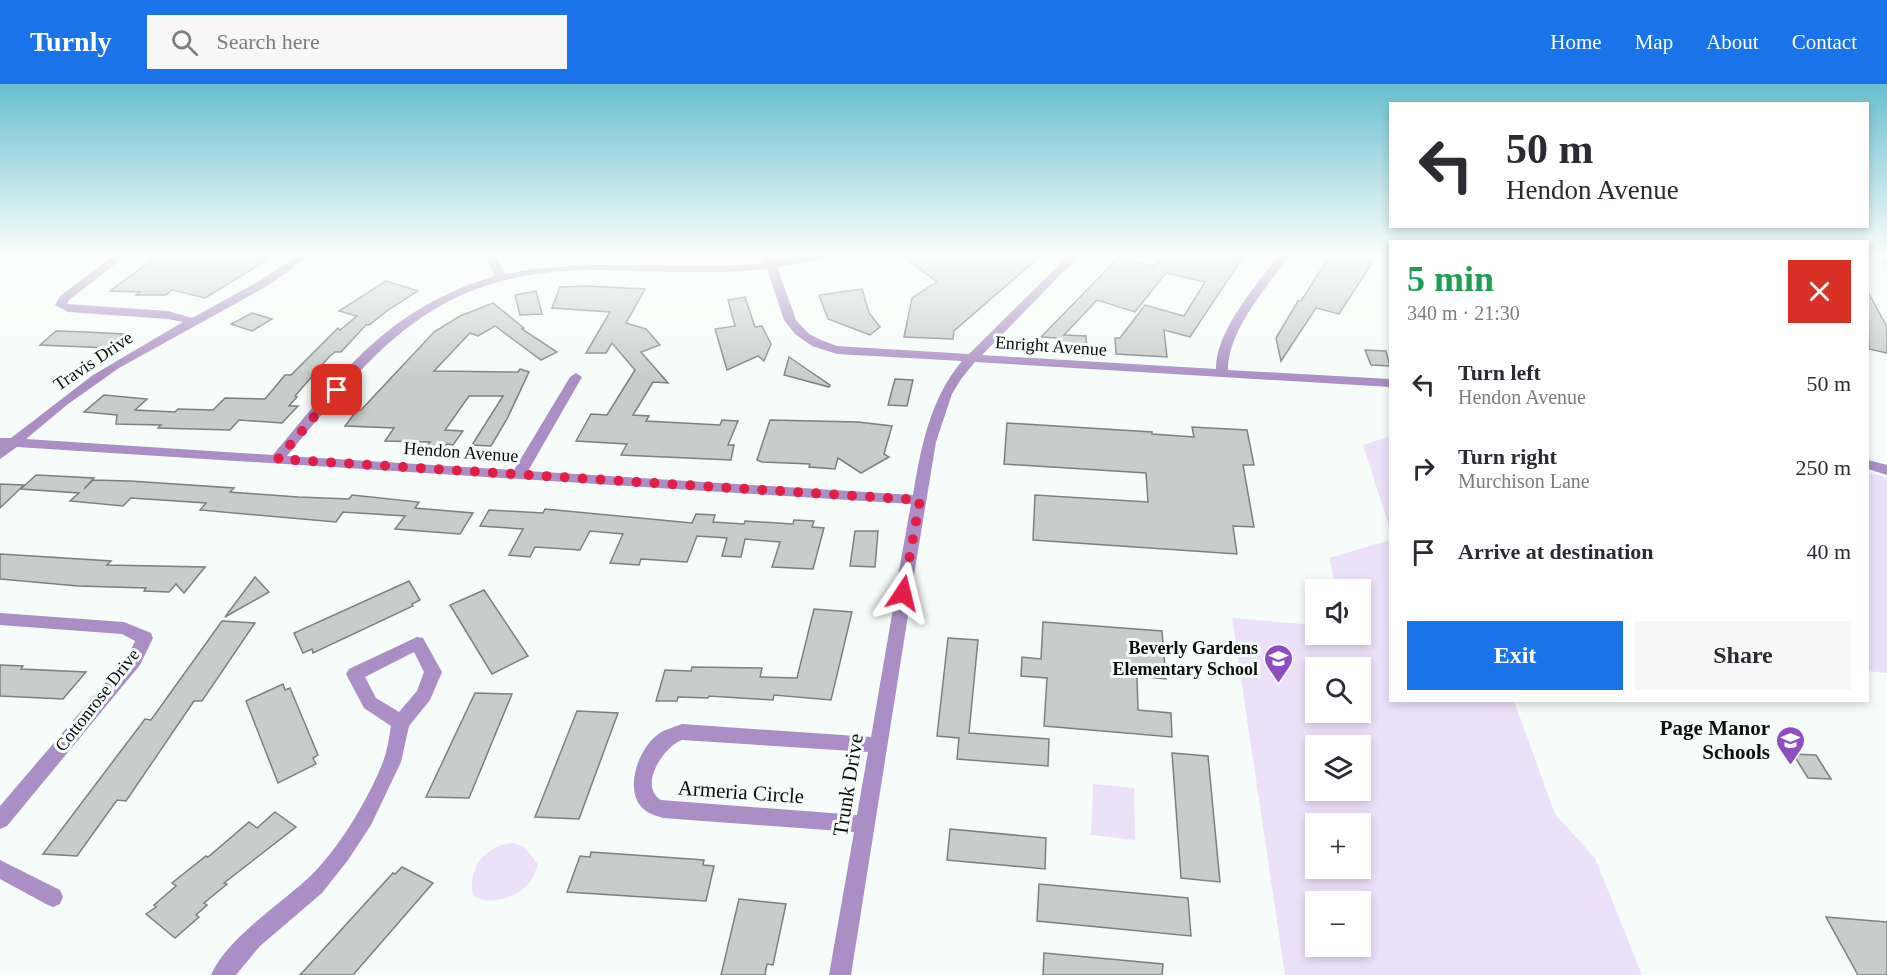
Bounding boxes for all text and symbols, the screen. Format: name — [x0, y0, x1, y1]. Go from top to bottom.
search box — [147, 15, 567, 69]
text: Turnly — [30, 26, 111, 57]
icon: search — [168, 26, 201, 59]
text: Search here — [216, 29, 320, 54]
text: Home — [1550, 30, 1602, 54]
text: Map — [1635, 30, 1673, 54]
text: About — [1706, 30, 1759, 54]
text: Contact — [1792, 30, 1857, 54]
icon: left — [1407, 126, 1485, 204]
text: 50 m — [1506, 126, 1594, 172]
text: Hendon Avenue — [1506, 175, 1679, 205]
text: 5 min — [1407, 259, 1494, 299]
button: close — [1788, 260, 1851, 323]
text: 340 m · 21:30 — [1407, 302, 1520, 324]
street label: Travis Drive — [50, 327, 136, 395]
street label: Enright Avenue — [994, 332, 1108, 360]
text: Turn left — [1458, 360, 1541, 385]
pin — [311, 364, 362, 415]
icon: left — [1407, 368, 1440, 401]
text: 50 m — [1806, 371, 1851, 396]
icon: arrive — [320, 373, 353, 406]
text: Hendon Avenue — [1458, 386, 1586, 408]
street label: Hendon Avenue — [403, 438, 519, 466]
text: Turn right — [1458, 444, 1557, 469]
icon: right — [1407, 452, 1440, 485]
text: 250 m — [1795, 455, 1851, 480]
text: Murchison Lane — [1458, 470, 1590, 492]
icon: arrive — [1407, 536, 1440, 569]
text: Arrive at destination — [1458, 539, 1654, 564]
text: 40 m — [1806, 539, 1851, 564]
position arrow — [871, 561, 935, 625]
map controls — [1305, 579, 1371, 957]
button: sound — [1305, 579, 1371, 645]
button: Exit — [1407, 621, 1623, 690]
button: Share — [1635, 621, 1851, 690]
place label: Beverly Gardens Elementary School — [1113, 638, 1258, 679]
school or university icon: Beverly Gardens Elementary School — [1263, 642, 1295, 684]
street label: Cottonrose Drive — [51, 645, 143, 755]
button: search — [1305, 657, 1371, 723]
place label: Page Manor Schools — [1660, 716, 1770, 764]
school or university icon: Page Manor Schools — [1775, 724, 1807, 766]
street label: Trunk Drive — [828, 732, 868, 838]
button: layers — [1305, 735, 1371, 801]
street label: Armeria Circle — [677, 776, 805, 808]
button: + — [1305, 813, 1371, 879]
button: − — [1305, 891, 1371, 957]

